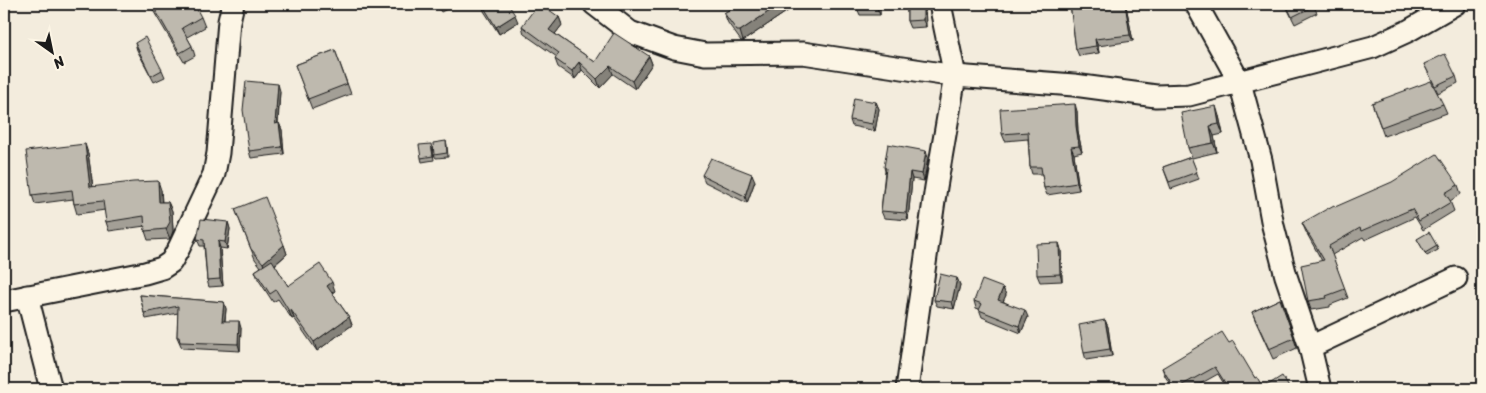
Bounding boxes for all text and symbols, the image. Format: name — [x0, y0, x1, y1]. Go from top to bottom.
north arrow — [28, 28, 78, 78]
text: N — [48, 49, 71, 76]

